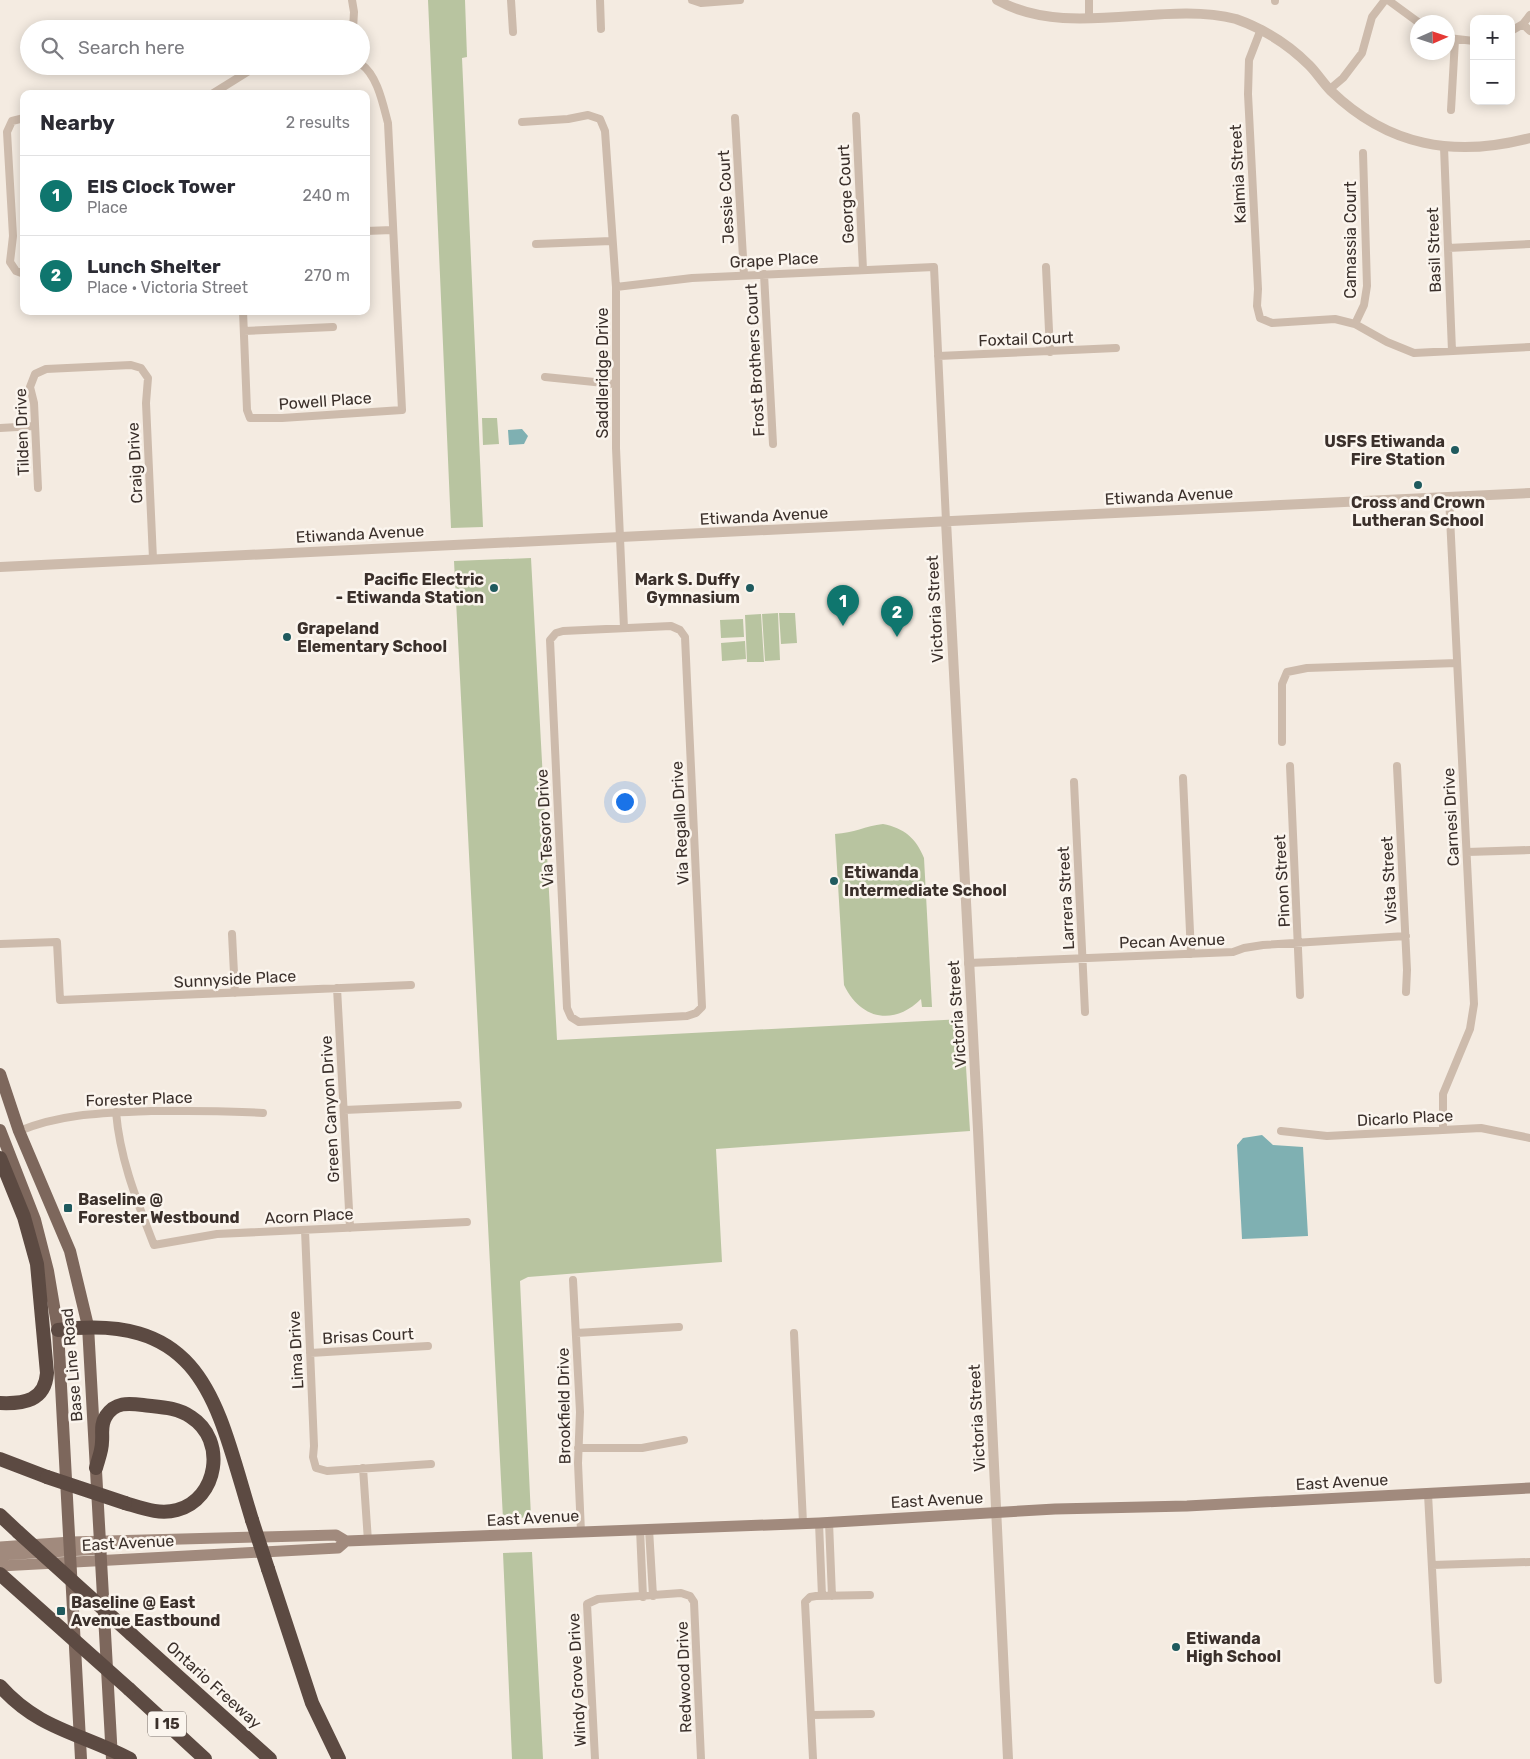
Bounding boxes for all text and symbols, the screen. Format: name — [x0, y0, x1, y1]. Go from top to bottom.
north arrow — [1410, 15, 1455, 60]
map controls — [1470, 15, 1515, 105]
button: + — [1470, 15, 1515, 60]
search box — [20, 20, 370, 75]
icon: search — [38, 34, 66, 62]
text: Search here — [78, 36, 185, 59]
button: − — [1470, 60, 1515, 105]
text: Nearby — [40, 110, 115, 135]
text: 2 results — [286, 113, 350, 132]
street label: Kalmia Street — [1226, 124, 1250, 224]
street label: George Court — [834, 144, 858, 244]
street label: Jessie Court — [714, 150, 738, 244]
text: EIS Clock Tower — [87, 175, 235, 198]
street label: Camassia Court — [1341, 181, 1360, 299]
text: 1 — [52, 186, 60, 205]
text: 240 m — [303, 186, 350, 205]
text: Place — [87, 198, 128, 217]
street label: Basil Street — [1423, 207, 1445, 293]
street label: Grape Place — [729, 248, 819, 272]
text: Lunch Shelter — [87, 255, 221, 278]
text: 2 — [51, 266, 61, 285]
text: 270 m — [304, 266, 350, 285]
text: Place · Victoria Street — [87, 278, 248, 297]
street label: Frost Brothers Court — [742, 283, 768, 437]
street label: Saddleridge Drive — [593, 307, 612, 439]
street label: Foxtail Court — [978, 328, 1074, 350]
street label: Tilden Drive — [11, 388, 33, 476]
street label: Powell Place — [278, 388, 372, 414]
street label: Craig Drive — [123, 422, 147, 504]
place label: USFS Etiwanda Fire Station — [1324, 432, 1445, 469]
marker: USFS Etiwanda Fire Station — [1449, 444, 1461, 456]
marker: Cross and Crown Lutheran School — [1412, 479, 1424, 491]
street label: Etiwanda Avenue — [1104, 483, 1234, 509]
place label: Cross and Crown Lutheran School — [1351, 493, 1485, 530]
street label: Etiwanda Avenue — [699, 503, 829, 529]
street label: Etiwanda Avenue — [295, 521, 425, 547]
street label: Victoria Street — [923, 555, 947, 663]
place label: Pacific Electric - Etiwanda Station — [335, 570, 484, 607]
place label: Mark S. Duffy Gymnasium — [635, 570, 740, 607]
marker: Pacific Electric - Etiwanda Station — [488, 582, 500, 594]
marker: Mark S. Duffy Gymnasium — [744, 582, 756, 594]
pin: 1 — [827, 585, 859, 626]
pin: 2 — [881, 596, 913, 637]
place label: Grapeland Elementary School — [297, 619, 447, 656]
marker: Grapeland Elementary School — [281, 631, 293, 643]
street label: Via Regallo Drive — [667, 760, 693, 885]
street label: Carnesi Drive — [1439, 767, 1463, 867]
street label: Via Tesoro Drive — [532, 768, 558, 888]
your location — [612, 789, 638, 815]
street label: Pinon Street — [1270, 834, 1294, 928]
street label: Vista Street — [1377, 836, 1401, 924]
street label: Larrera Street — [1054, 846, 1078, 950]
place label: Etiwanda Intermediate School — [844, 863, 1007, 900]
marker: Etiwanda Intermediate School — [828, 875, 840, 887]
street label: Pecan Avenue — [1119, 930, 1225, 952]
street label: Victoria Street — [944, 960, 970, 1068]
street label: Sunnyside Place — [173, 966, 297, 992]
street label: Green Canyon Drive — [317, 1035, 343, 1183]
street label: Forester Place — [85, 1088, 193, 1110]
street label: Dicarlo Place — [1356, 1106, 1454, 1130]
place label: Baseline @ Forester Westbound — [78, 1190, 240, 1227]
marker: Baseline @ Forester Westbound — [62, 1202, 74, 1214]
street label: Acorn Place — [264, 1204, 354, 1228]
street label: Base Line Road — [58, 1307, 86, 1423]
street label: Lima Drive — [284, 1310, 308, 1390]
street label: Brisas Court — [322, 1324, 414, 1348]
street label: Brookfield Drive — [553, 1347, 575, 1465]
street label: Victoria Street — [965, 1364, 989, 1472]
street label: East Avenue — [1295, 1470, 1389, 1494]
street label: East Avenue — [890, 1488, 984, 1512]
street label: East Avenue — [486, 1506, 580, 1530]
street label: East Avenue — [81, 1531, 175, 1555]
place label: Baseline @ East Avenue Eastbound — [71, 1593, 220, 1630]
marker: Baseline @ East Avenue Eastbound — [55, 1605, 67, 1617]
street label: Windy Grove Drive — [564, 1613, 590, 1747]
street label: Redwood Drive — [673, 1621, 695, 1733]
place label: Etiwanda High School — [1186, 1629, 1281, 1666]
street label: Ontario Freeway — [163, 1637, 266, 1733]
marker: Etiwanda High School — [1170, 1641, 1182, 1653]
road number: I 15 — [148, 1712, 186, 1736]

